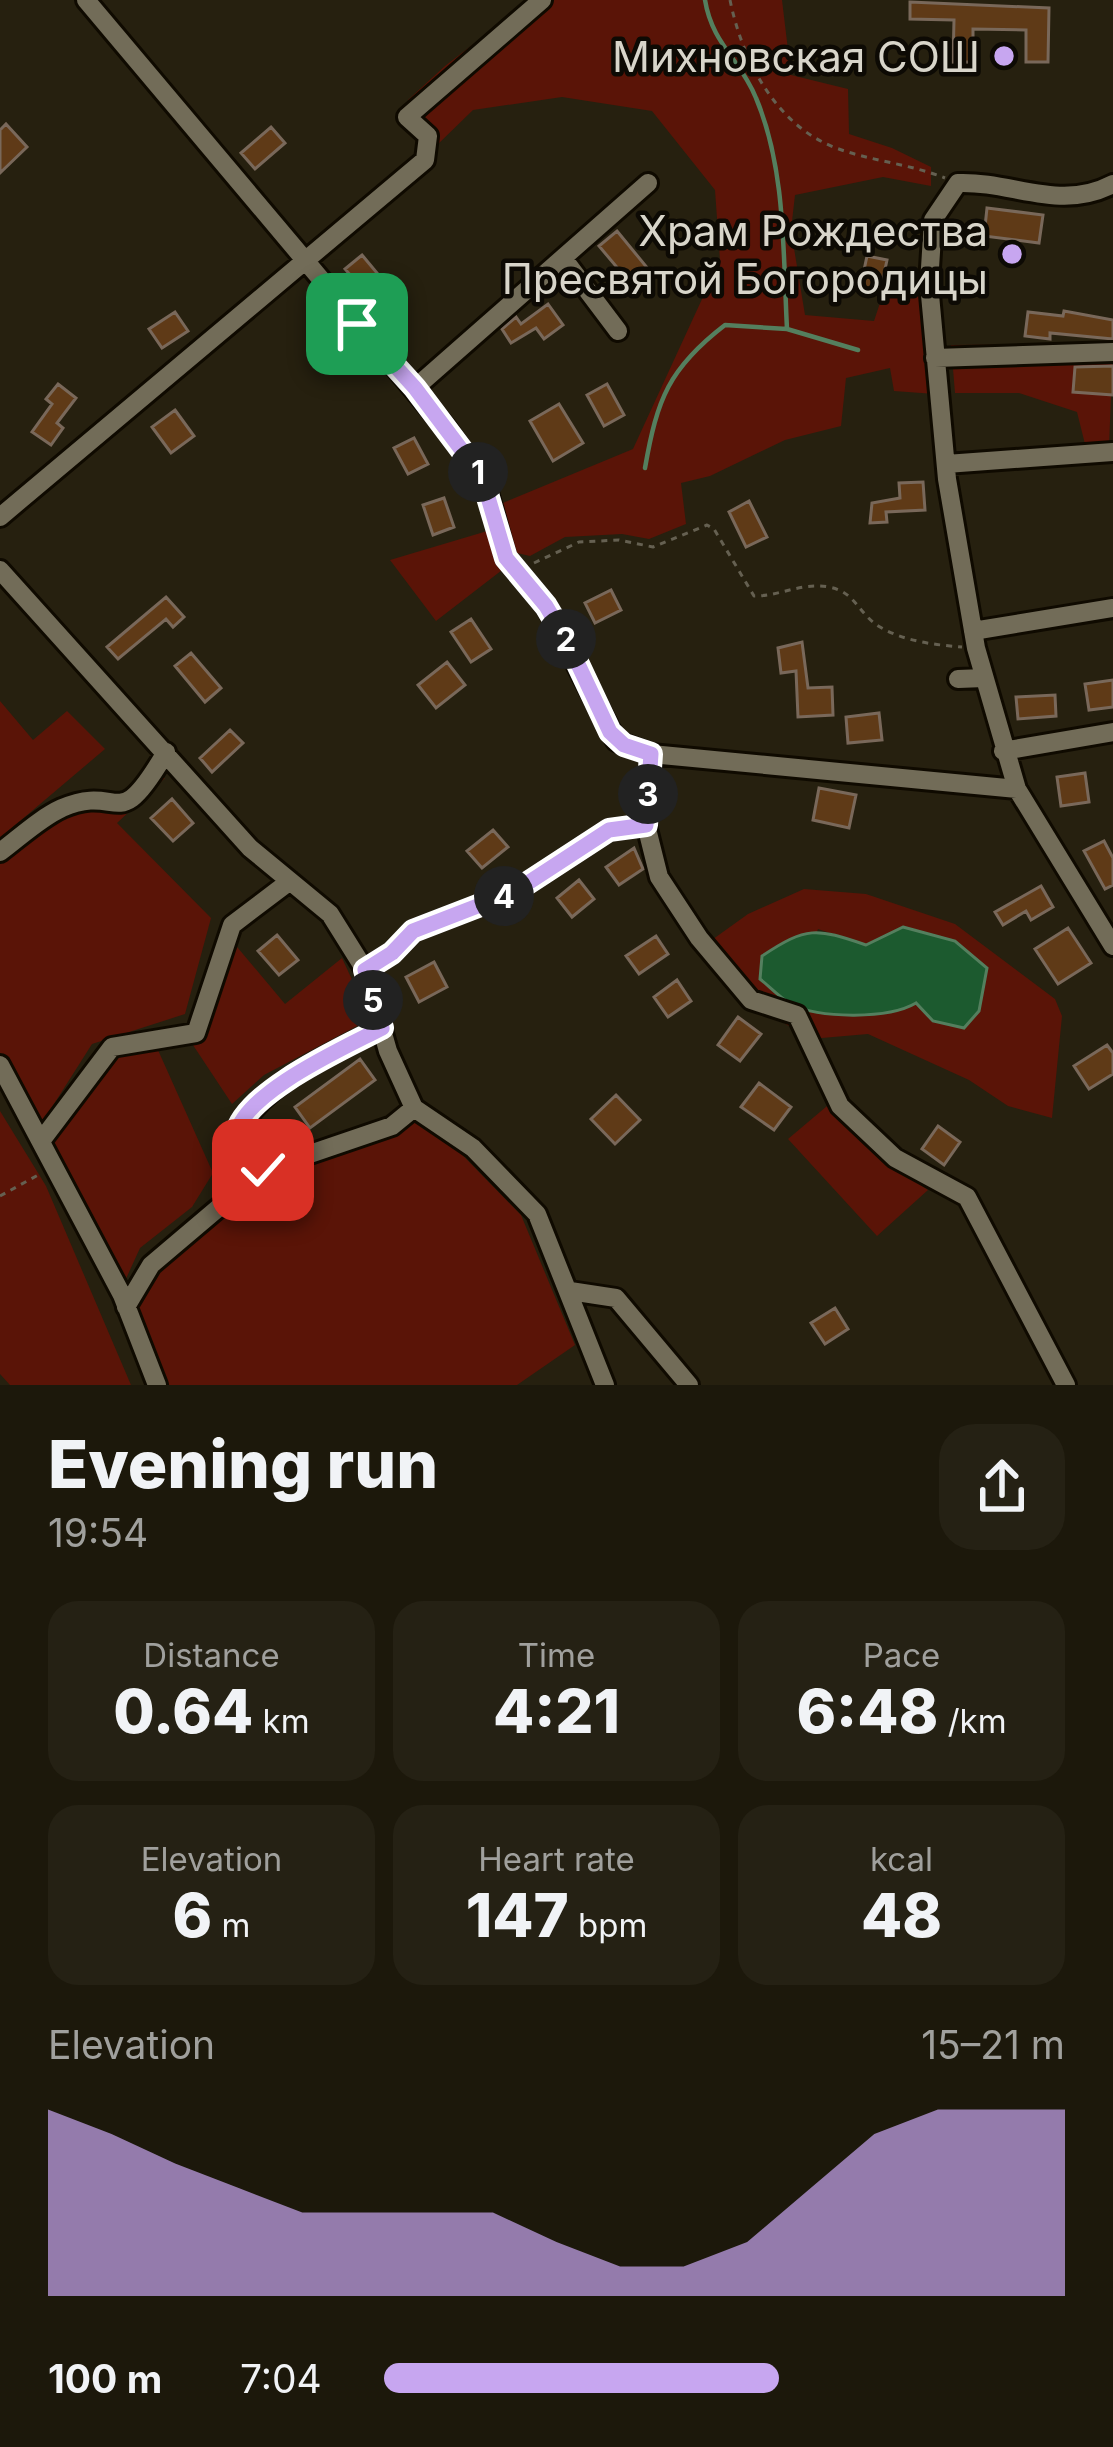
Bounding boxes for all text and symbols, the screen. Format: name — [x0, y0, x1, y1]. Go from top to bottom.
place label: Михновская СОШ — [612, 31, 980, 82]
marker: Михновская СОШ — [991, 43, 1017, 69]
place label: Храм Рождества Пресвятой Богородицы — [502, 205, 988, 304]
marker: Храм Рождества Пресвятой Богородицы — [999, 241, 1025, 267]
pin — [306, 273, 408, 375]
icon: arrive — [324, 291, 390, 357]
pin: 1 — [448, 442, 508, 502]
text: 1 — [471, 452, 485, 492]
pin: 2 — [536, 609, 596, 669]
text: 2 — [556, 619, 576, 659]
pin: 3 — [618, 764, 678, 824]
text: 3 — [637, 774, 659, 814]
pin: 4 — [474, 866, 534, 926]
text: 4 — [493, 876, 515, 916]
pin: 5 — [343, 970, 403, 1030]
text: 5 — [362, 980, 384, 1020]
pin — [212, 1119, 314, 1221]
icon: check — [230, 1137, 296, 1203]
text: Evening run — [48, 1424, 438, 1504]
button: share — [939, 1424, 1065, 1550]
text: 19:54 — [48, 1509, 148, 1556]
text: Distance — [143, 1635, 280, 1675]
text: Time — [518, 1635, 595, 1675]
text: Pace — [863, 1635, 940, 1675]
text: 0.64 — [113, 1675, 253, 1747]
text: 4:21 — [493, 1675, 620, 1747]
text: 6:48 — [796, 1675, 938, 1747]
text: km — [253, 1701, 310, 1741]
text: /km — [938, 1701, 1007, 1741]
text: Elevation — [141, 1839, 282, 1879]
text: Heart rate — [478, 1839, 635, 1879]
text: kcal — [870, 1839, 933, 1879]
text: 6 — [173, 1879, 212, 1951]
text: 147 — [466, 1879, 569, 1951]
text: 48 — [861, 1879, 942, 1951]
text: m — [212, 1905, 250, 1945]
text: bpm — [569, 1905, 647, 1945]
text: Elevation — [48, 2021, 215, 2068]
text: 15–21 m — [921, 2021, 1065, 2068]
text: 100 m — [48, 2355, 162, 2402]
text: 7:04 — [240, 2355, 322, 2402]

